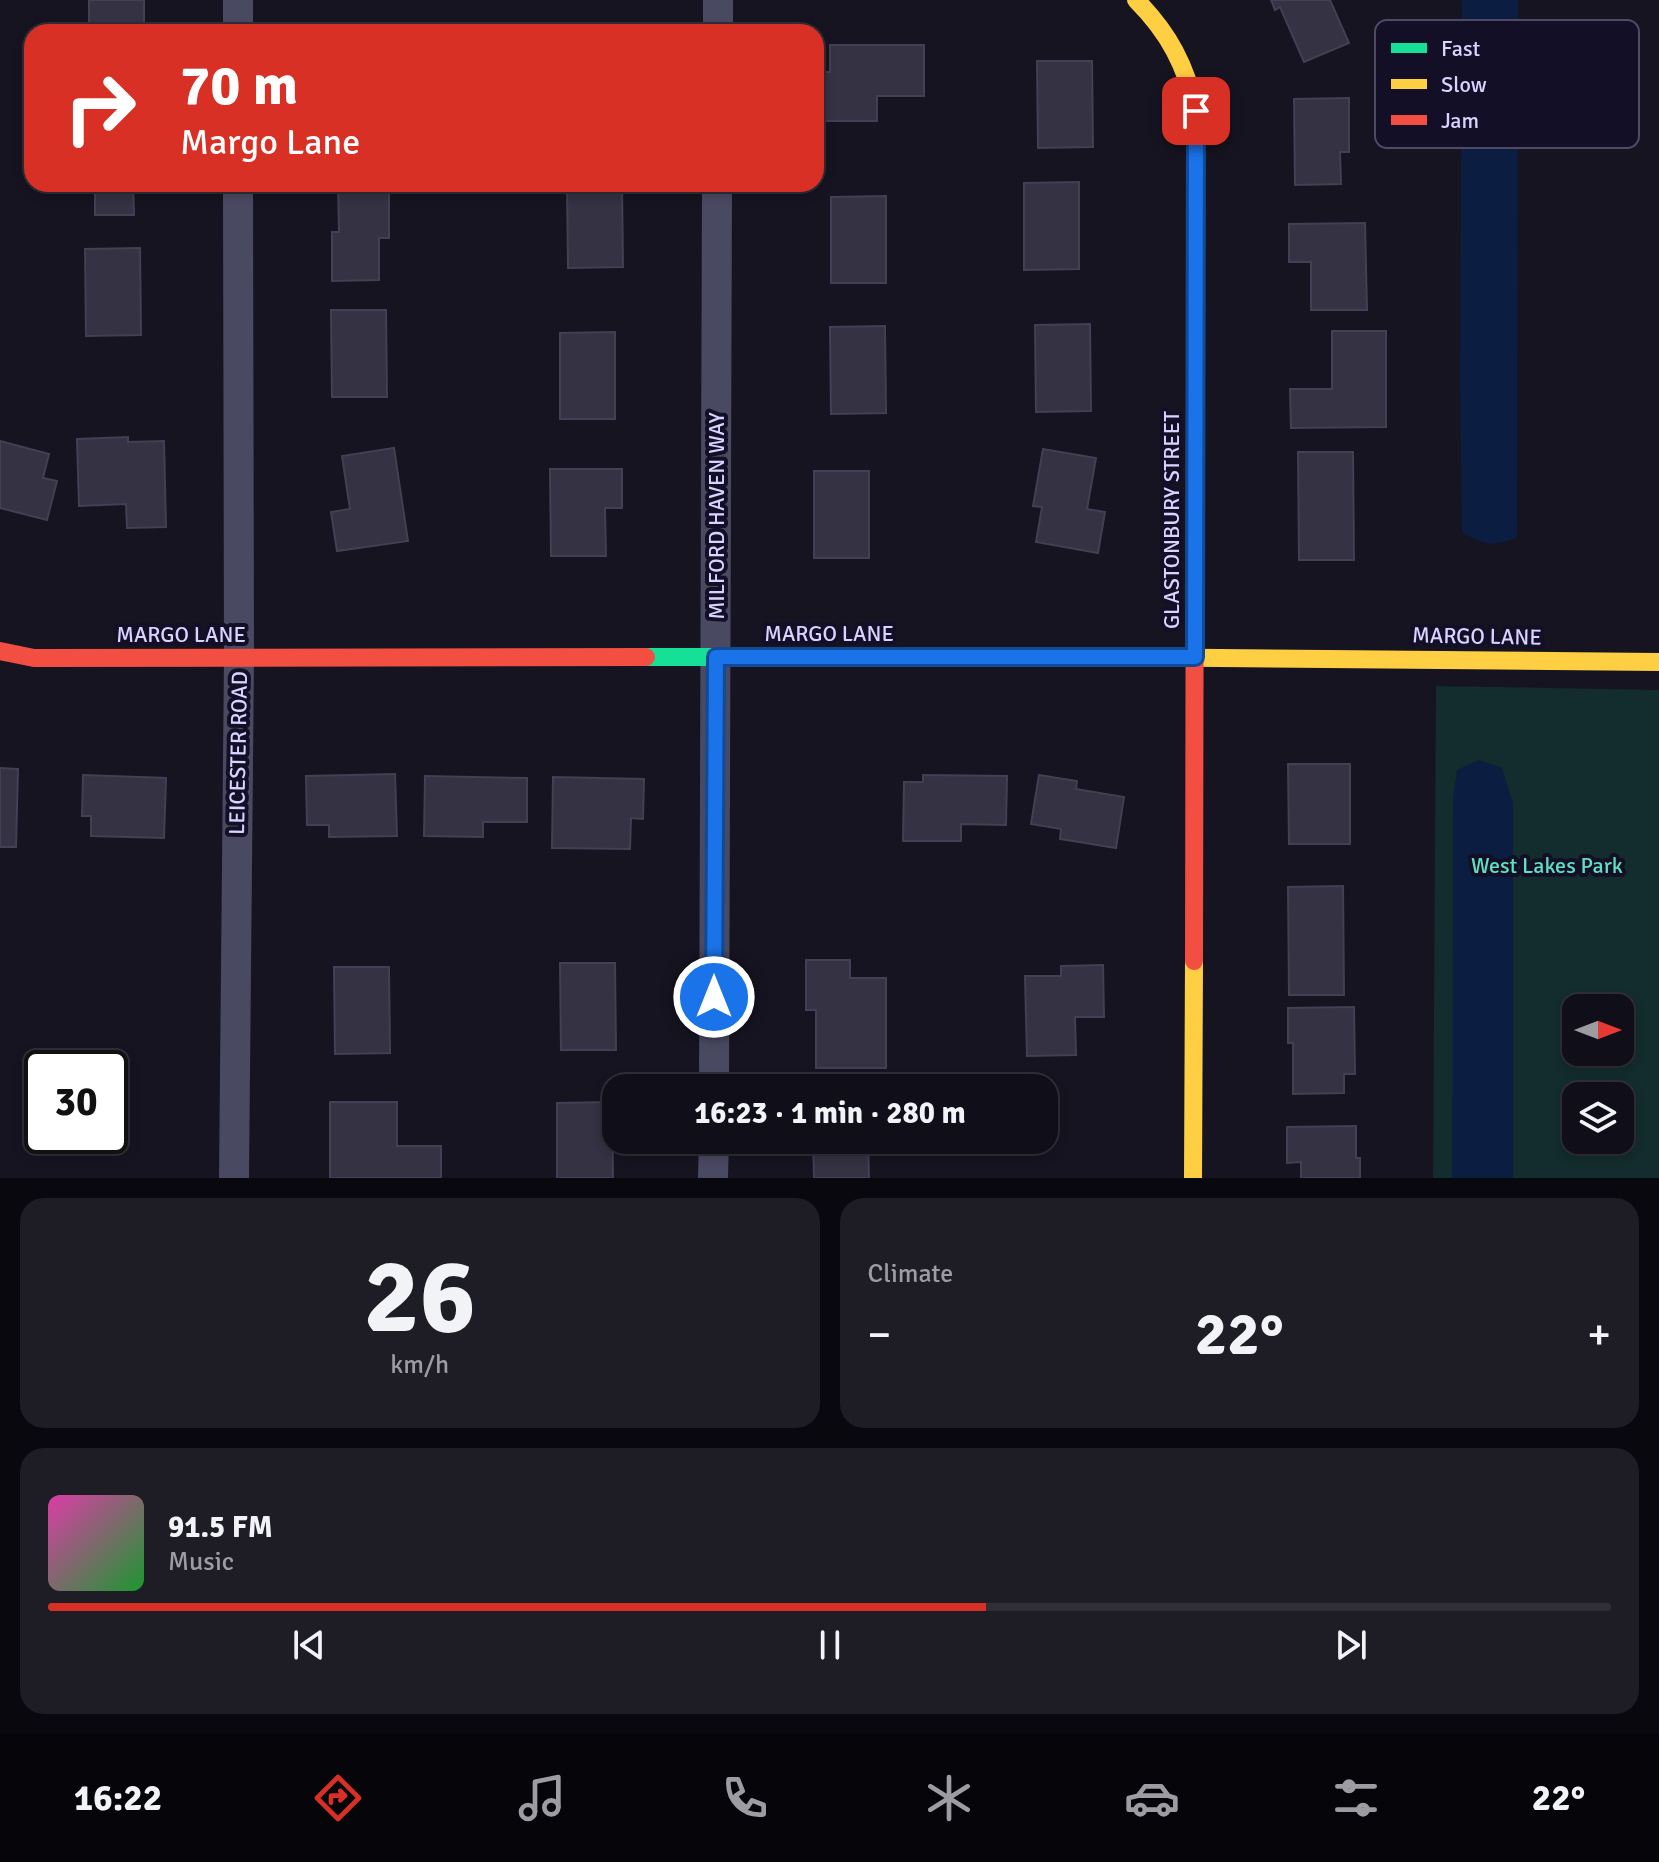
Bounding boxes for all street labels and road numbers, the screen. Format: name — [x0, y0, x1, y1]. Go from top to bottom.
street label: GLASTONBURY STREET — [1158, 411, 1185, 629]
street label: MILFORD HAVEN WAY — [703, 412, 730, 620]
street label: MARGO LANE — [764, 620, 894, 647]
street label: MARGO LANE — [116, 621, 246, 648]
street label: MARGO LANE — [1412, 621, 1542, 651]
street label: LEICESTER ROAD — [223, 671, 253, 835]

